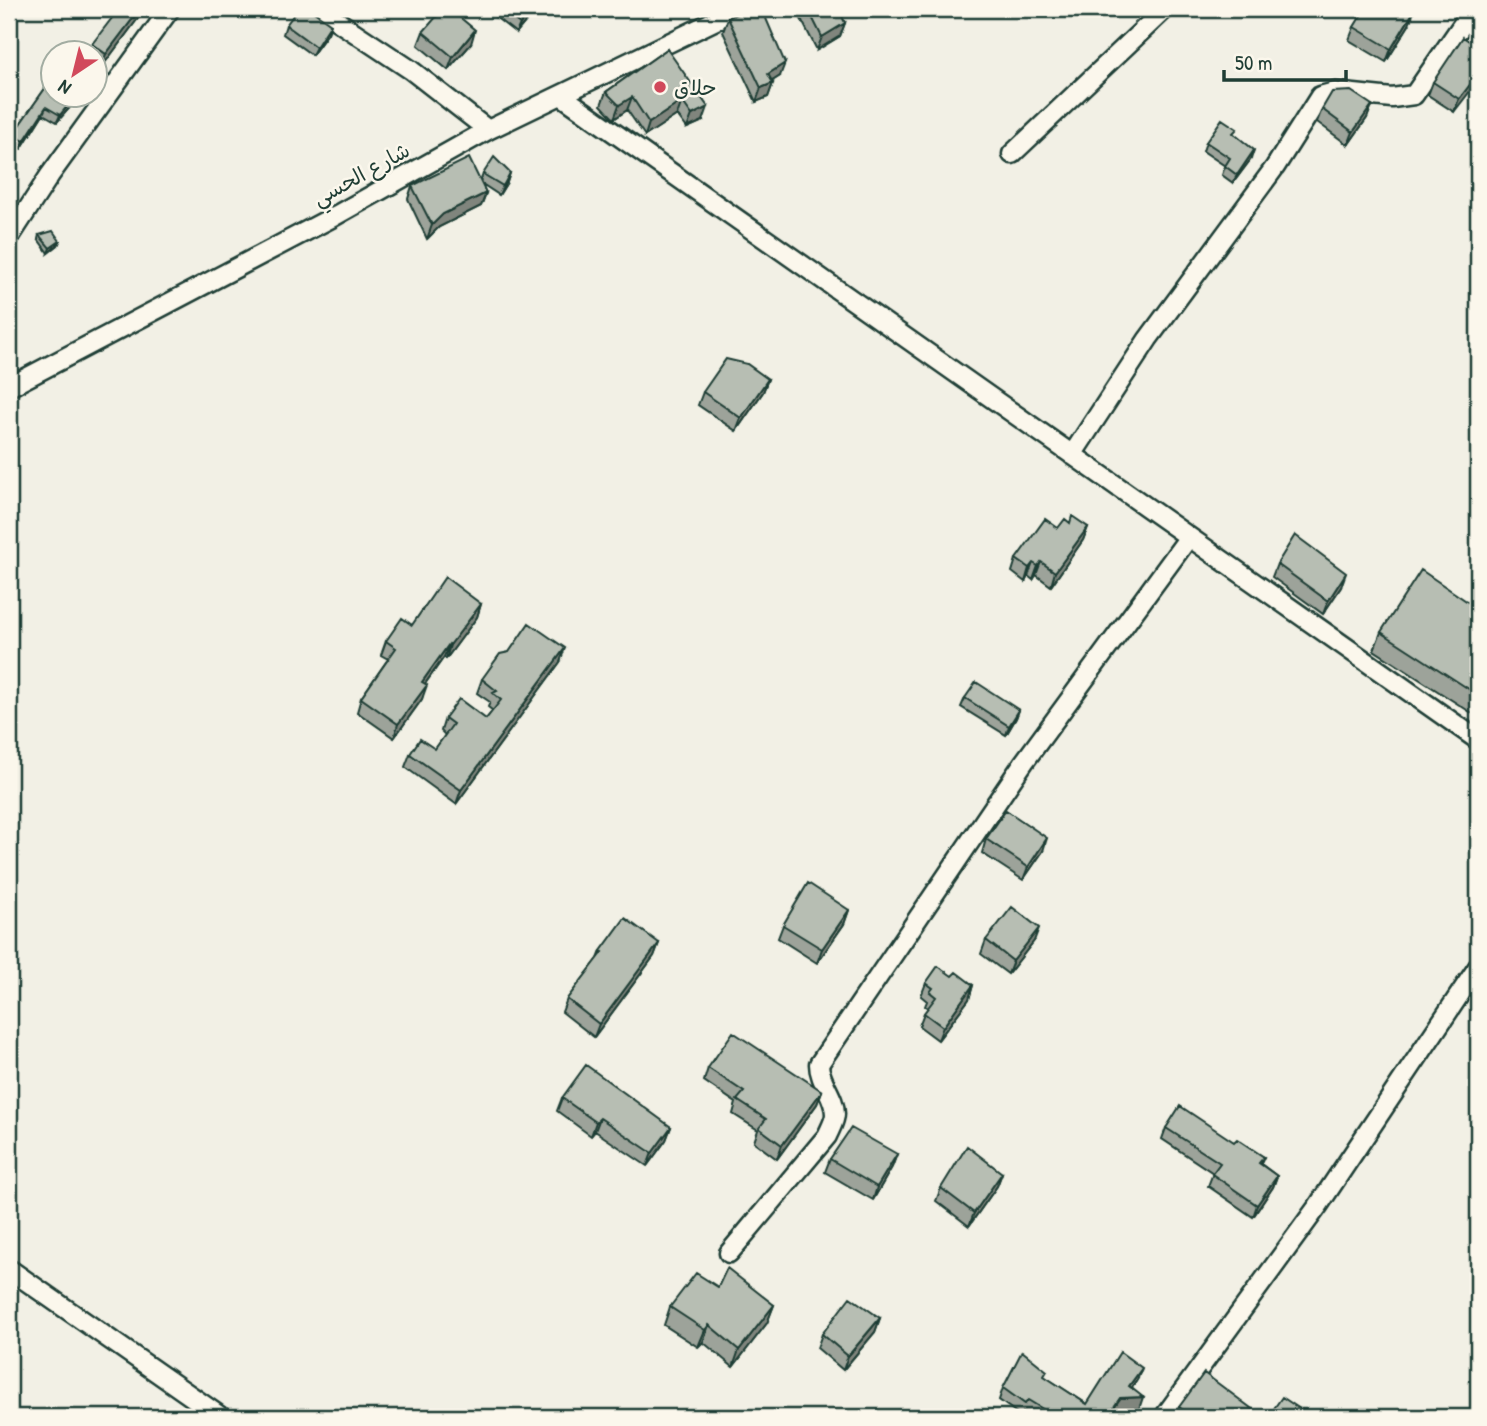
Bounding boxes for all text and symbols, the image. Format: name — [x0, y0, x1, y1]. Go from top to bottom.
north arrow — [38, 38, 108, 108]
scale bar — [1224, 38, 1347, 82]
text: 50 m — [1235, 48, 1272, 77]
place label: حلاق — [674, 73, 717, 102]
text: N — [53, 74, 76, 101]
marker: حلاق — [652, 79, 668, 95]
street label: شارع الحسي — [307, 135, 417, 217]

